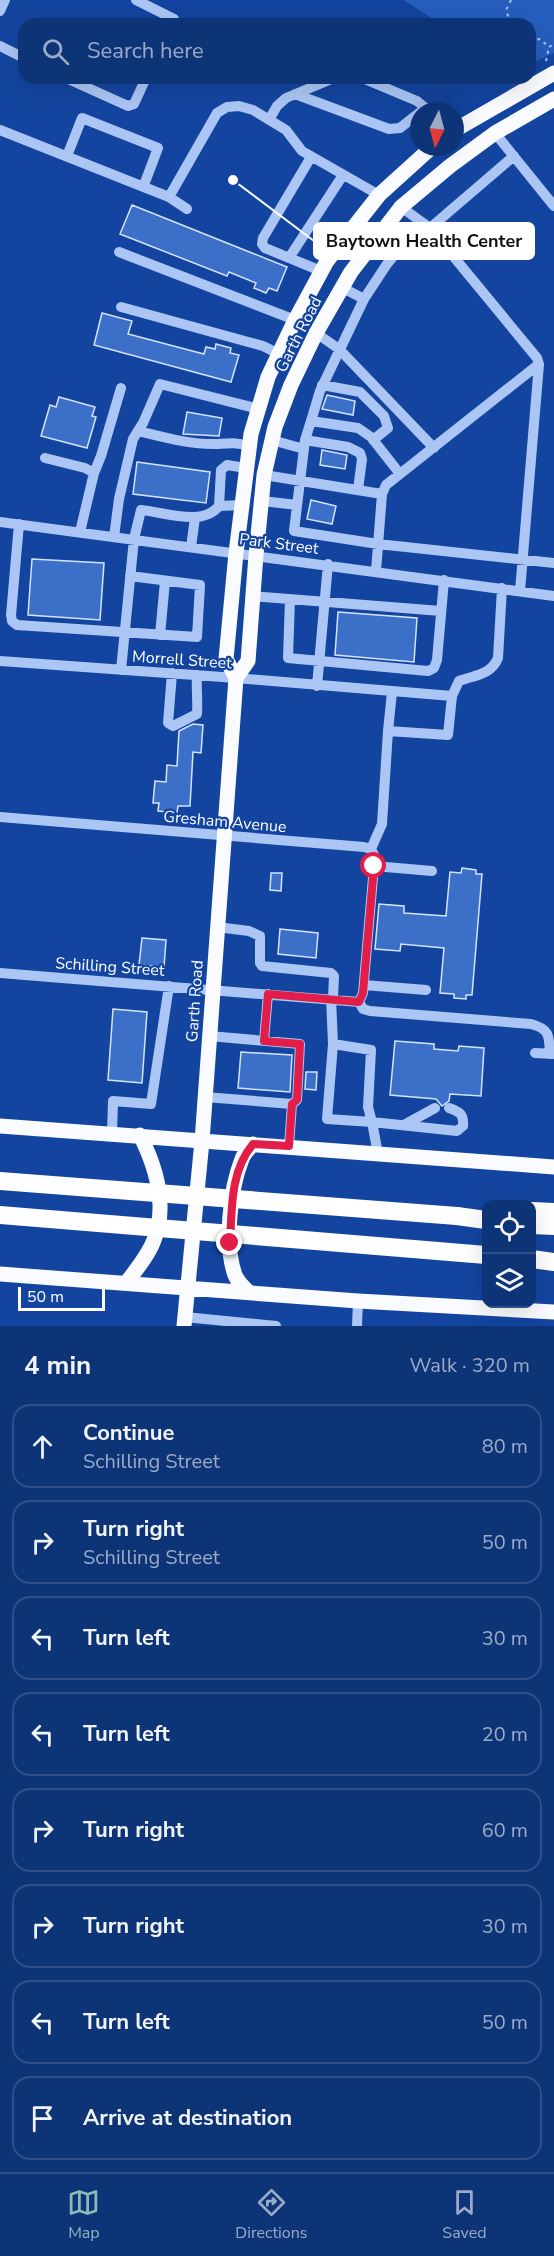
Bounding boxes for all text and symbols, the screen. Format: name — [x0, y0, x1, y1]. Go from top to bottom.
search box — [18, 18, 536, 84]
icon: search — [39, 35, 72, 68]
text: Search here — [87, 36, 204, 66]
north arrow — [410, 102, 464, 156]
callout: Baytown Health Center — [314, 223, 534, 259]
text: Baytown Health Center — [326, 229, 522, 253]
street label: Garth Road — [270, 293, 327, 376]
street label: Park Street — [238, 528, 320, 560]
street label: Morrell Street — [131, 646, 233, 674]
street label: Gresham Avenue — [163, 806, 287, 838]
route start — [360, 852, 386, 878]
street label: Schilling Street — [55, 952, 166, 982]
street label: Garth Road — [181, 959, 209, 1043]
map controls — [482, 1200, 536, 1308]
button: locate — [482, 1200, 536, 1254]
route end — [216, 1229, 242, 1255]
button: layers — [482, 1254, 536, 1308]
scale bar — [18, 1284, 105, 1312]
text: 50 m — [27, 1286, 64, 1308]
text: 4 min — [24, 1348, 91, 1383]
text: Walk · 320 m — [410, 1352, 530, 1379]
text: Continue — [83, 1418, 174, 1448]
icon: ahead — [26, 1430, 59, 1463]
text: 80 m — [482, 1433, 528, 1460]
text: Schilling Street — [83, 1448, 220, 1475]
text: Turn right — [83, 1514, 184, 1544]
icon: right — [26, 1526, 59, 1559]
text: 50 m — [482, 1529, 528, 1556]
text: Schilling Street — [83, 1544, 220, 1571]
icon: left — [26, 1622, 59, 1655]
text: Turn left — [83, 1623, 170, 1653]
text: 30 m — [482, 1625, 528, 1652]
icon: left — [26, 1718, 59, 1751]
text: Turn left — [83, 1719, 170, 1749]
text: 20 m — [482, 1721, 528, 1748]
icon: right — [26, 1814, 59, 1847]
text: Turn right — [83, 1815, 184, 1845]
text: 60 m — [482, 1817, 528, 1844]
icon: right — [26, 1910, 59, 1943]
text: Turn right — [83, 1911, 184, 1941]
text: 30 m — [482, 1913, 528, 1940]
icon: left — [26, 2006, 59, 2039]
text: Turn left — [83, 2007, 170, 2037]
text: 50 m — [482, 2009, 528, 2036]
icon: arrive — [26, 2102, 59, 2135]
text: Arrive at destination — [83, 2103, 292, 2133]
tab: Map — [67, 2186, 100, 2244]
tab: Directions — [235, 2186, 307, 2244]
tab: Saved — [442, 2186, 487, 2244]

